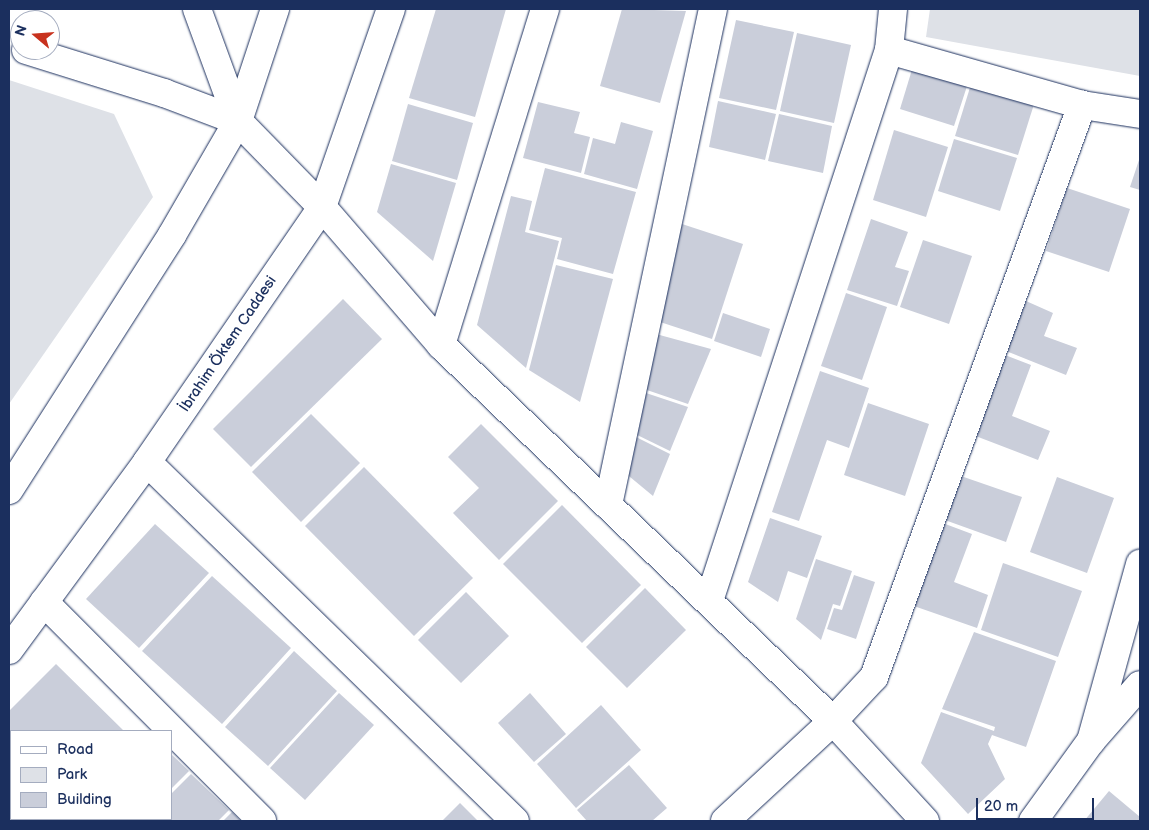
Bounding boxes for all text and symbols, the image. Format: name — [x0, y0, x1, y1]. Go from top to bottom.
north arrow — [10, 10, 60, 60]
text: N — [11, 23, 31, 38]
street label: İbrahim Öktem Caddesi — [176, 273, 280, 415]
legend — [10, 730, 172, 820]
text: Road — [57, 740, 93, 759]
text: Park — [57, 765, 87, 784]
scale bar — [979, 788, 1096, 820]
text: Building — [57, 790, 112, 809]
text: 20 m — [984, 797, 1018, 816]

